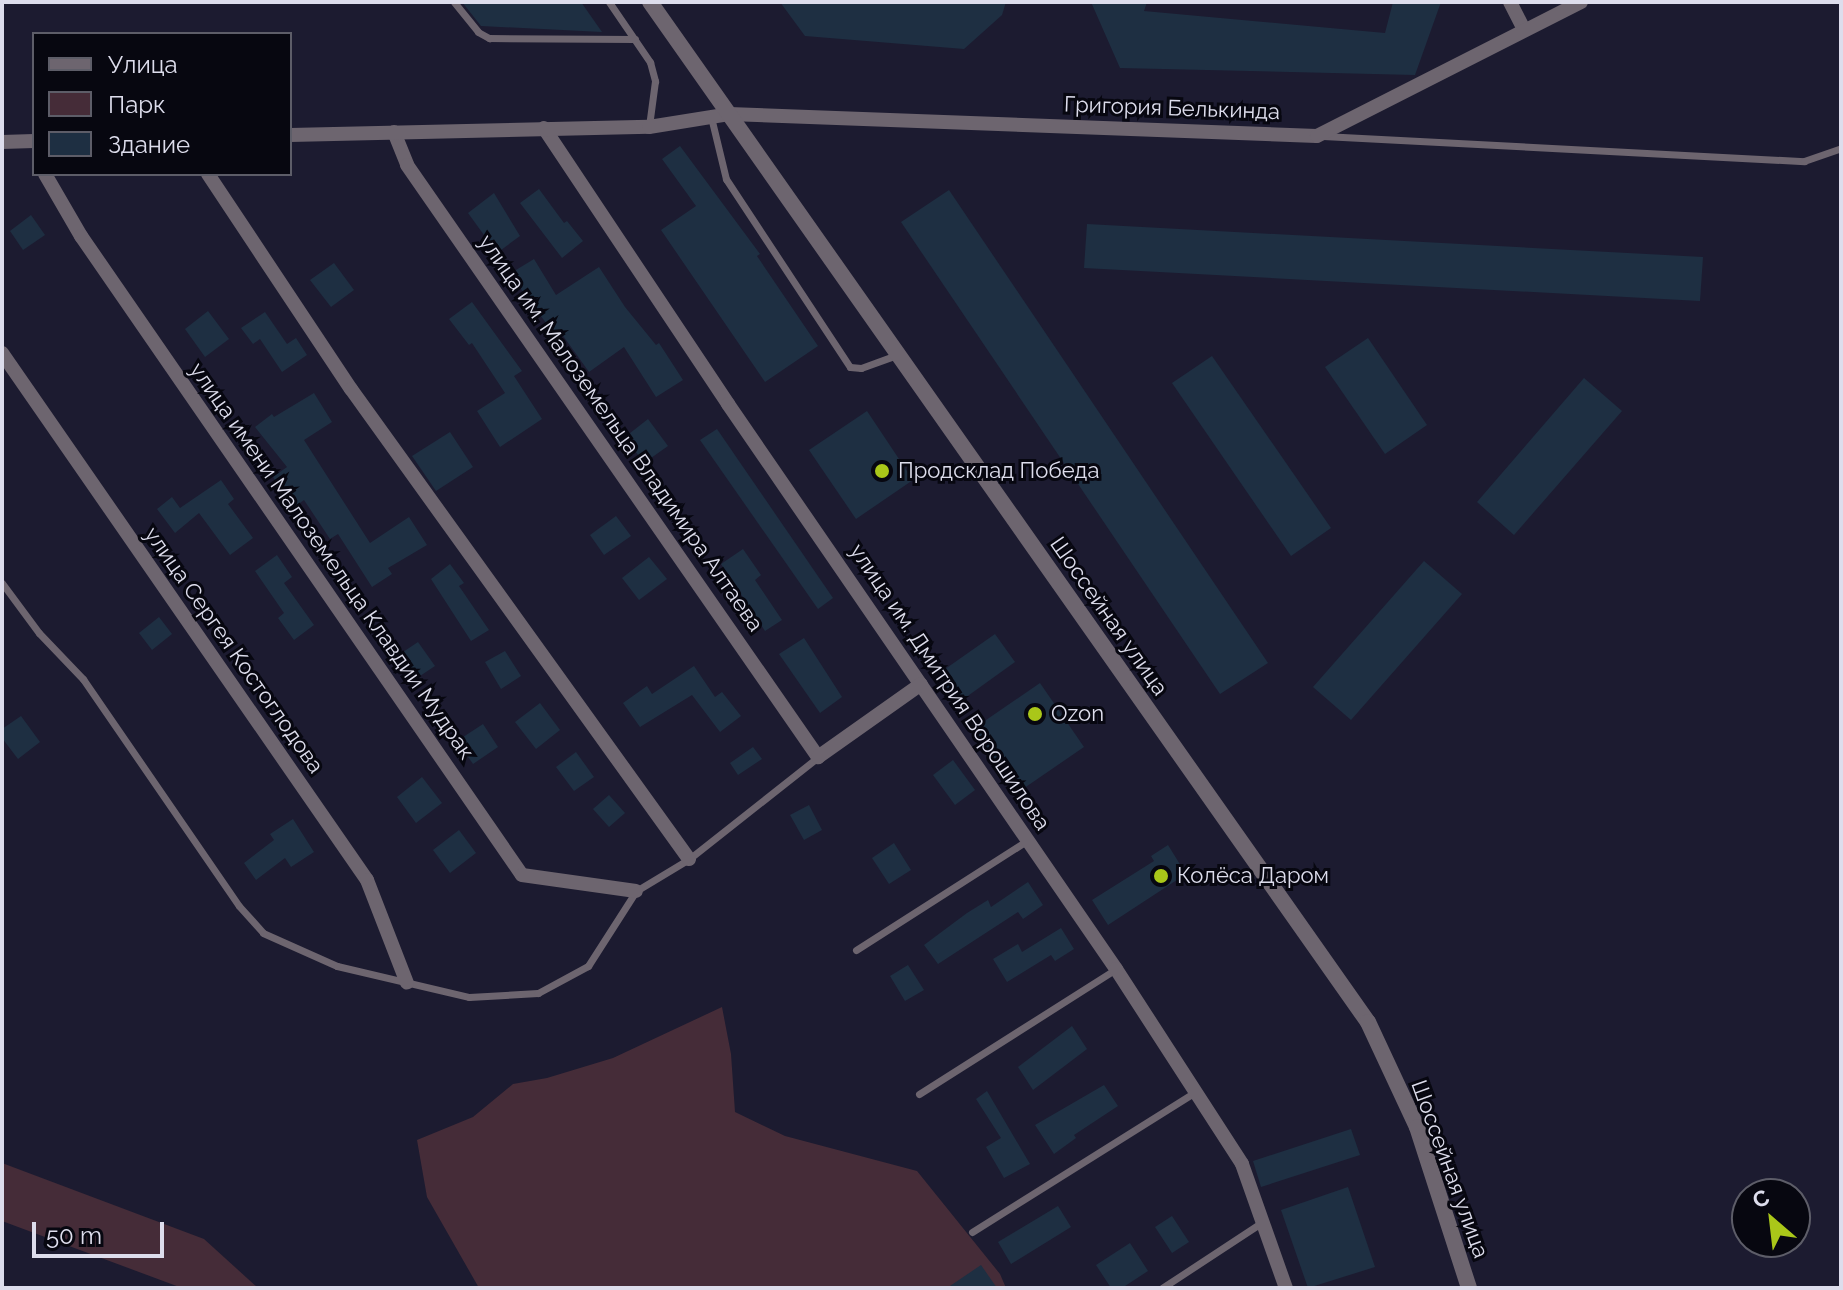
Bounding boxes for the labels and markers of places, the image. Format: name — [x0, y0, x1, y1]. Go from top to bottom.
place label: Продсклад Победа — [898, 458, 1099, 484]
marker: Продсклад Победа — [873, 462, 891, 480]
place label: Ozon — [1051, 701, 1104, 727]
marker: Ozon — [1026, 705, 1044, 723]
place label: Колёса Даром — [1177, 863, 1329, 889]
marker: Колёса Даром — [1152, 867, 1170, 885]

